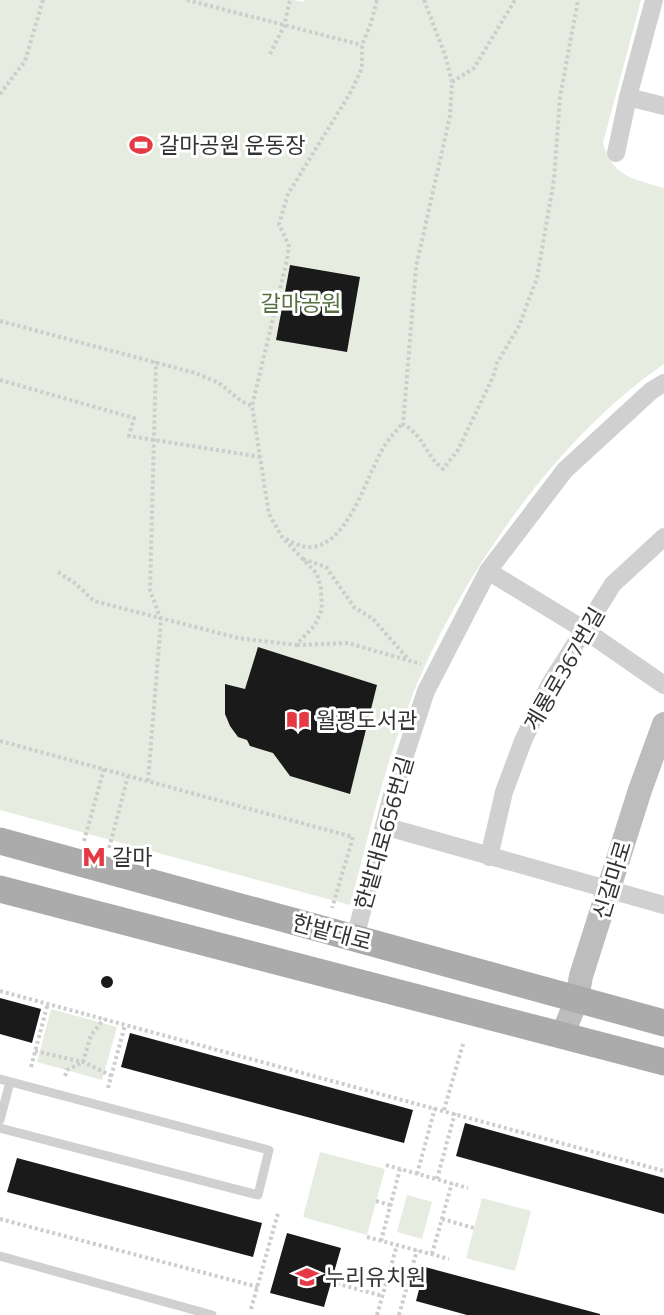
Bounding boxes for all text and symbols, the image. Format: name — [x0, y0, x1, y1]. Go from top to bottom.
place label: 갈마공원 운동장 — [159, 128, 306, 162]
sports icon: 갈마공원 운동장 — [128, 132, 154, 158]
park label: 갈마공원 — [261, 286, 341, 320]
street label: 계룡로367번길 — [515, 601, 613, 737]
place label: 월평도서관 — [316, 703, 417, 737]
library icon: 월평도서관 — [285, 707, 311, 733]
street label: 한밭대로656번길 — [346, 752, 422, 914]
street label: 신갈마로 — [584, 836, 640, 924]
place label: 갈마 — [112, 840, 152, 874]
metro station icon: 갈마 — [81, 844, 107, 870]
street label: 한밭대로 — [288, 905, 376, 959]
place label: 누리유치원 — [325, 1260, 426, 1294]
school or university icon: 누리유치원 — [294, 1264, 320, 1290]

